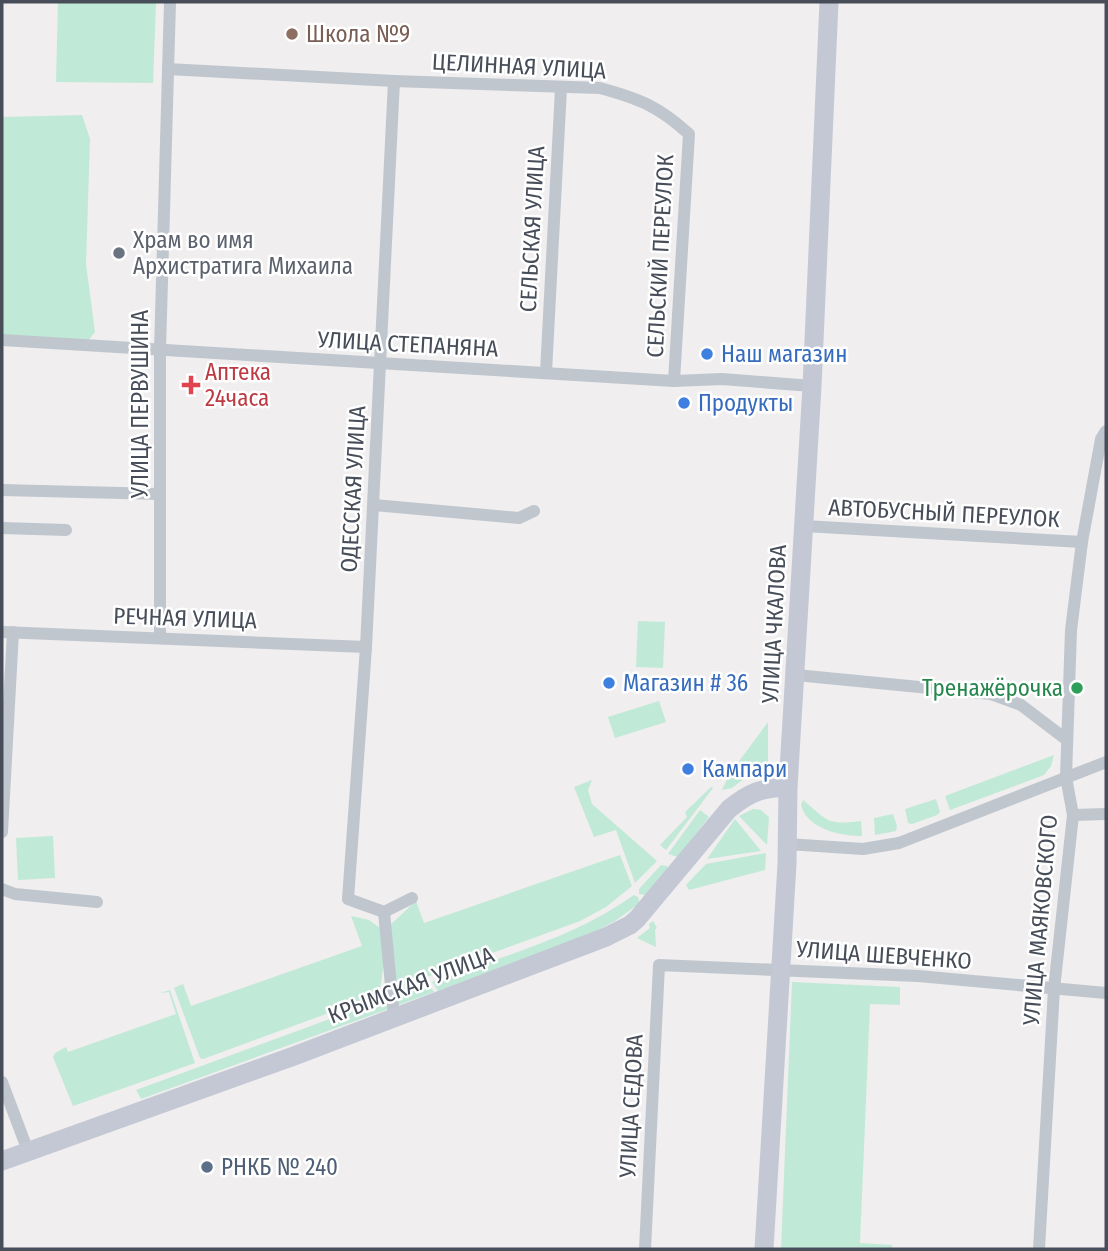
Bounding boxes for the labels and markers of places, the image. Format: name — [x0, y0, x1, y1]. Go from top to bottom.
place label: Школа №9 — [306, 20, 410, 48]
marker: Школа №9 — [284, 26, 300, 42]
place label: Храм во имя Архистратига Михаила — [133, 226, 353, 280]
marker: Храм во имя Архистратига Михаила — [111, 245, 127, 261]
place label: Наш магазин — [721, 340, 847, 368]
marker: Наш магазин — [699, 346, 715, 362]
place label: Аптека 24часа — [205, 358, 271, 412]
marker: Аптека 24часа — [183, 377, 199, 393]
place label: Продукты — [698, 389, 793, 417]
marker: Продукты — [676, 395, 692, 411]
place label: Магазин # 36 — [623, 669, 748, 697]
place label: Тренажёрочка — [922, 674, 1063, 702]
marker: Магазин # 36 — [601, 675, 617, 691]
marker: Тренажёрочка — [1069, 680, 1085, 696]
place label: Кампари — [702, 755, 787, 783]
marker: Кампари — [680, 761, 696, 777]
place label: РНКБ № 240 — [221, 1153, 338, 1181]
marker: РНКБ № 240 — [199, 1159, 215, 1175]

